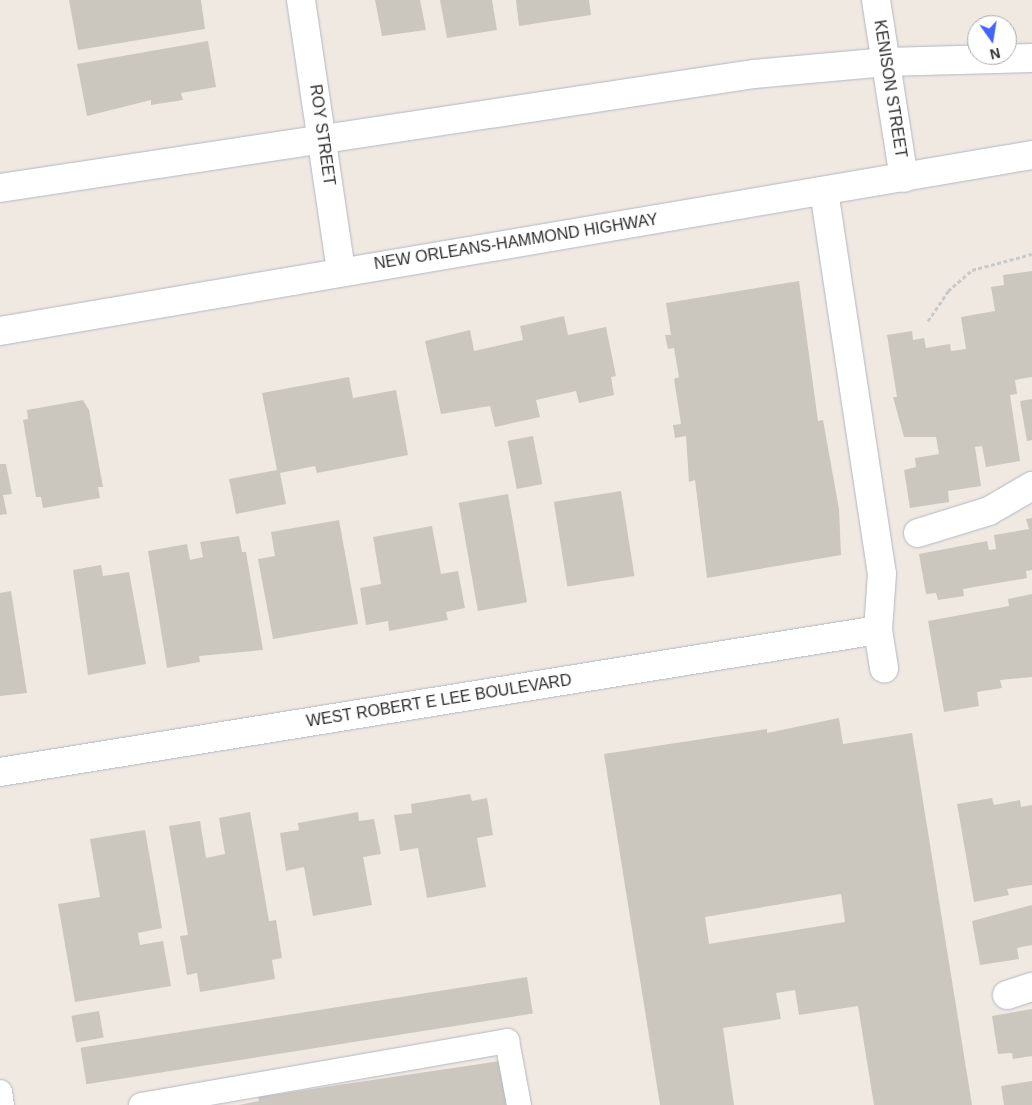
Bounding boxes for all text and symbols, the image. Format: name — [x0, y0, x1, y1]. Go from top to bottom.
north arrow — [967, 15, 1017, 65]
street label: KENISON STREET — [870, 19, 910, 159]
text: N — [988, 45, 1002, 63]
street label: ROY STREET — [305, 83, 339, 187]
street label: NEW ORLEANS-HAMMOND HIGHWAY — [373, 210, 659, 274]
street label: WEST ROBERT E LEE BOULEVARD — [305, 670, 573, 732]

